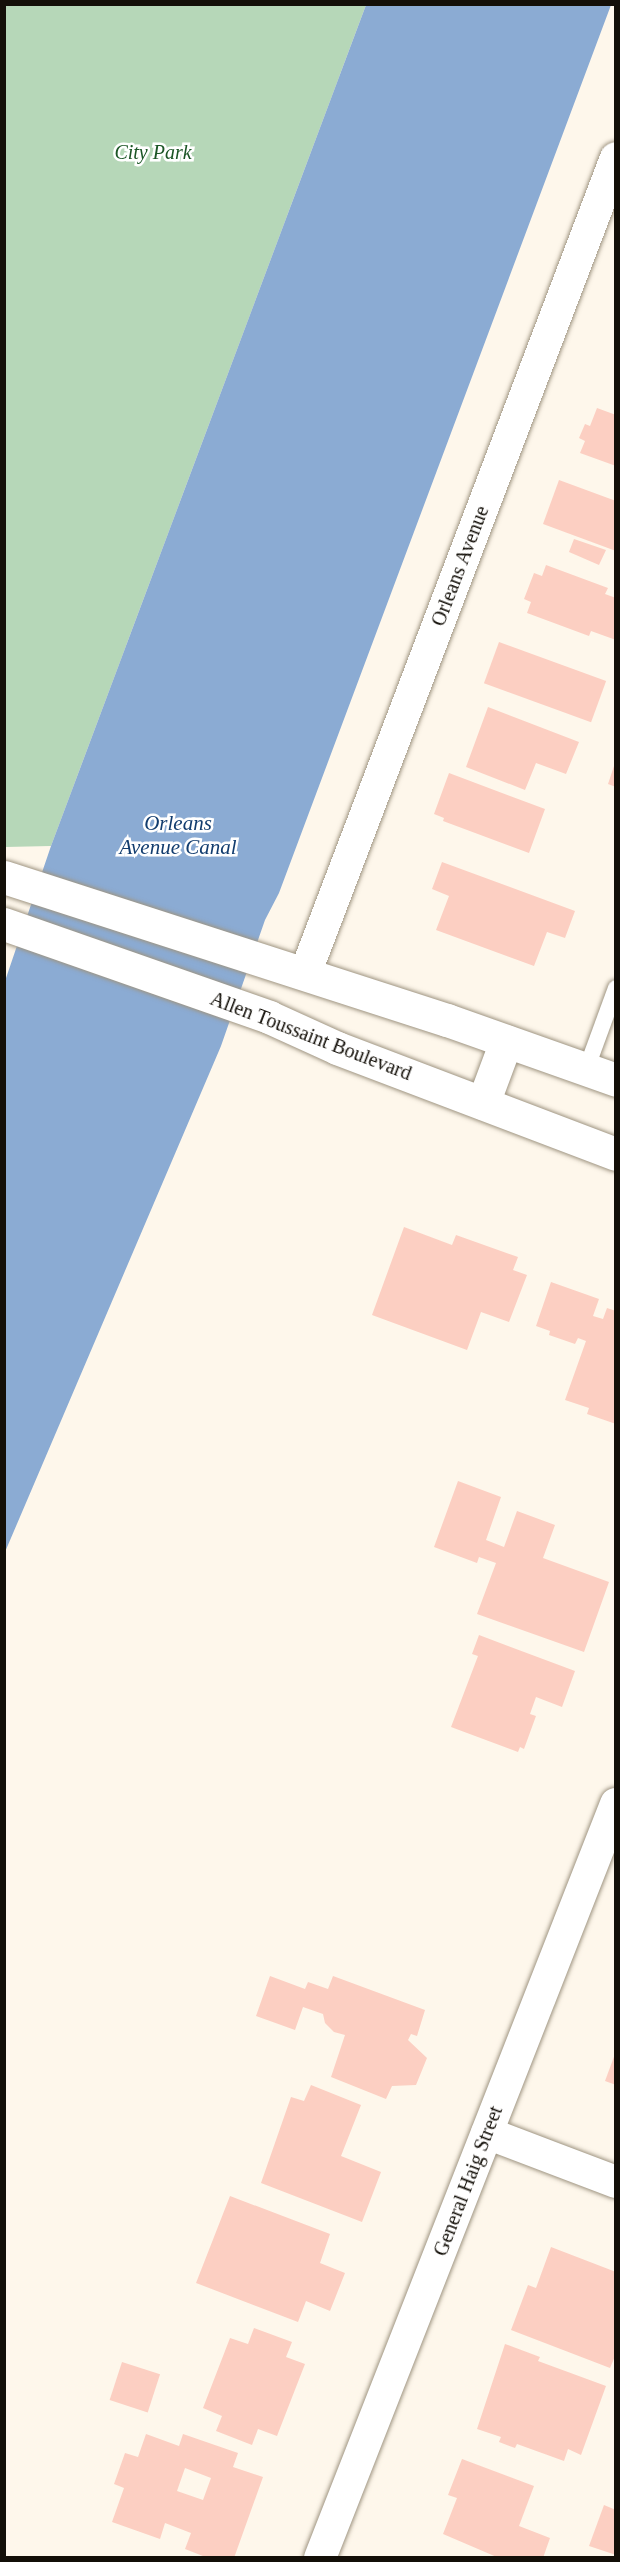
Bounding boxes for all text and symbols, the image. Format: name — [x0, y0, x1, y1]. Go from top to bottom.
park label: City Park — [114, 140, 192, 164]
street label: Orleans Avenue — [426, 502, 494, 630]
water label: Orleans Avenue Canal — [119, 810, 237, 860]
street label: Allen Toussaint Boulevard — [207, 986, 415, 1086]
street label: General Haig Street — [428, 2103, 508, 2259]

